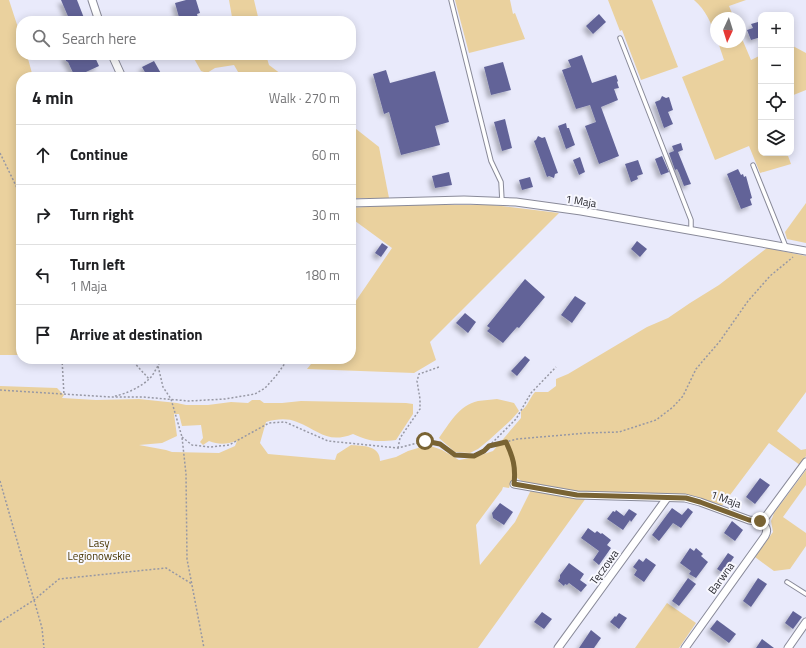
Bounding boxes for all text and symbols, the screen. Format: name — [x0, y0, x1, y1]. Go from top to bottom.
north arrow — [710, 12, 746, 48]
map controls — [758, 12, 794, 156]
button: + — [758, 12, 794, 48]
search box — [16, 16, 356, 60]
icon: search — [30, 27, 52, 49]
text: Search here — [62, 27, 136, 50]
button: − — [758, 48, 794, 84]
button: locate — [758, 84, 794, 120]
text: 4 min — [32, 85, 73, 111]
text: Walk · 270 m — [269, 88, 340, 108]
button: layers — [758, 120, 794, 156]
text: Continue — [70, 143, 128, 166]
icon: ahead — [32, 144, 54, 166]
text: 60 m — [312, 145, 340, 165]
street label: 1 Maja — [564, 191, 598, 211]
text: Turn right — [70, 203, 134, 226]
icon: right — [32, 204, 54, 226]
text: 30 m — [312, 205, 340, 225]
text: Turn left — [70, 253, 125, 276]
icon: left — [32, 264, 54, 286]
text: 180 m — [304, 265, 340, 285]
text: 1 Maja — [70, 276, 107, 296]
text: Arrive at destination — [70, 323, 203, 346]
icon: arrive — [32, 324, 54, 346]
route start — [416, 432, 434, 450]
street label: 1 Maja — [709, 486, 744, 512]
route end — [751, 512, 769, 530]
park label: Lasy Legionowskie — [68, 535, 131, 564]
street label: Tęczowa — [586, 546, 622, 588]
street label: Barwna — [704, 558, 738, 597]

